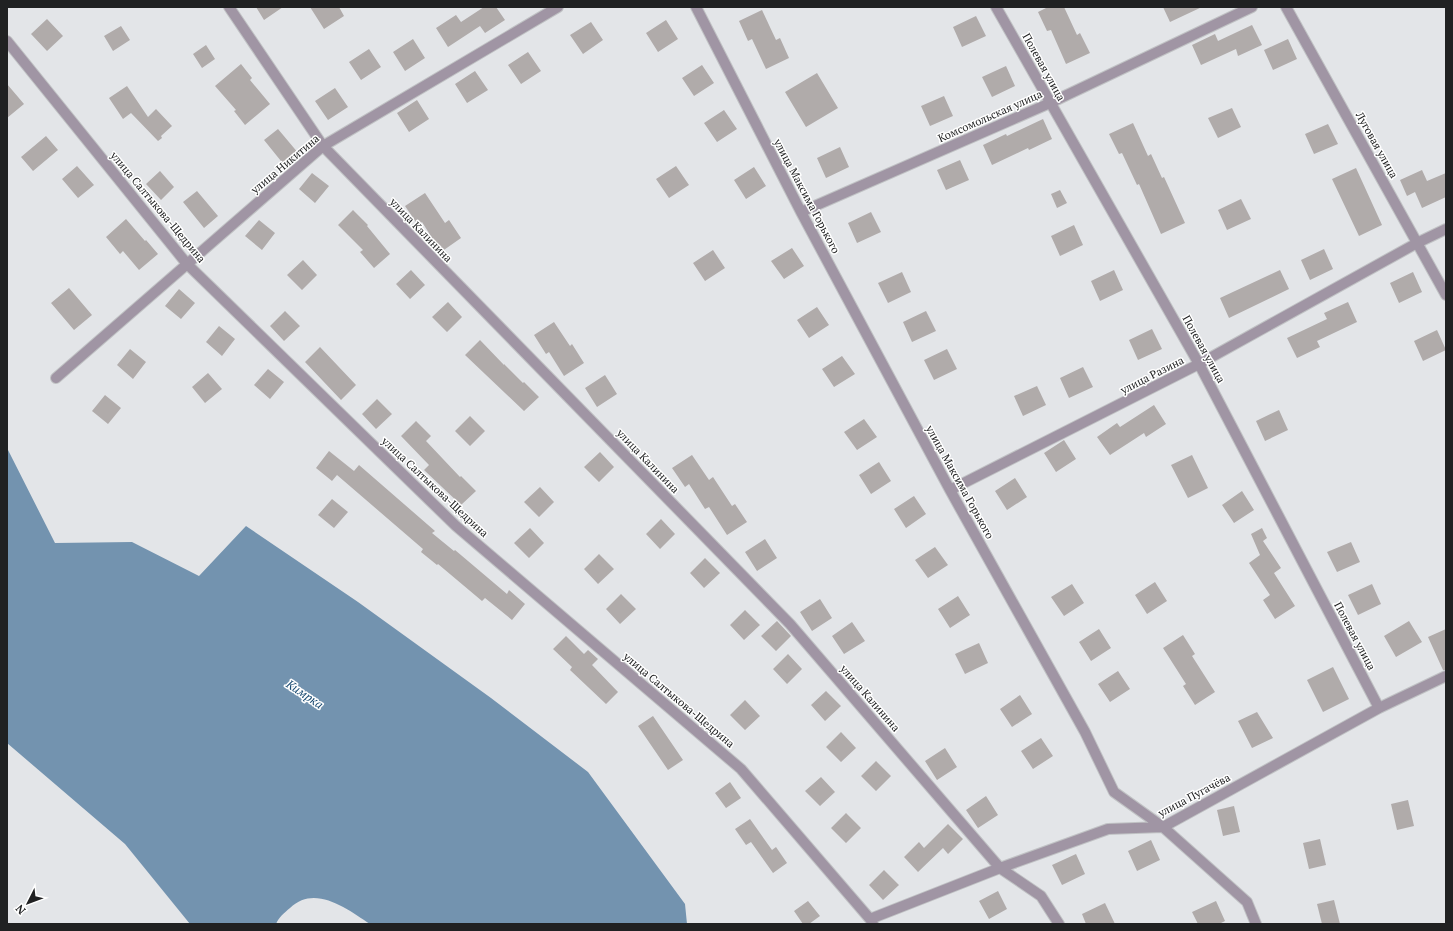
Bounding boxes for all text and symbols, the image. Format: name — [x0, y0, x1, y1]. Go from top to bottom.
street label: Полевая улица — [1020, 31, 1069, 104]
street label: Комсомольская улица — [936, 87, 1045, 145]
street label: Луговая улица — [1353, 108, 1401, 181]
street label: улица Никитина — [247, 131, 322, 197]
street label: улица Максима Горького — [770, 135, 843, 256]
street label: улица Салтыкова-Щедрина — [107, 148, 209, 266]
street label: улица Калинина — [386, 194, 456, 265]
street label: Полевая улица — [1180, 313, 1229, 386]
street label: улица Разина — [1117, 353, 1186, 397]
street label: улица Максима Горького — [922, 422, 997, 541]
street label: улица Калинина — [613, 425, 683, 496]
street label: улица Салтыкова-Щедрина — [378, 433, 492, 540]
street label: Полевая улица — [1331, 599, 1379, 673]
street label: улица Салтыкова-Щедрина — [620, 649, 738, 751]
street label: улица Калинина — [836, 661, 903, 735]
water label: Кимрка — [283, 676, 326, 712]
street label: улица Пугачёва — [1155, 770, 1233, 820]
north arrow — [8, 883, 48, 923]
text: N — [12, 901, 29, 917]

